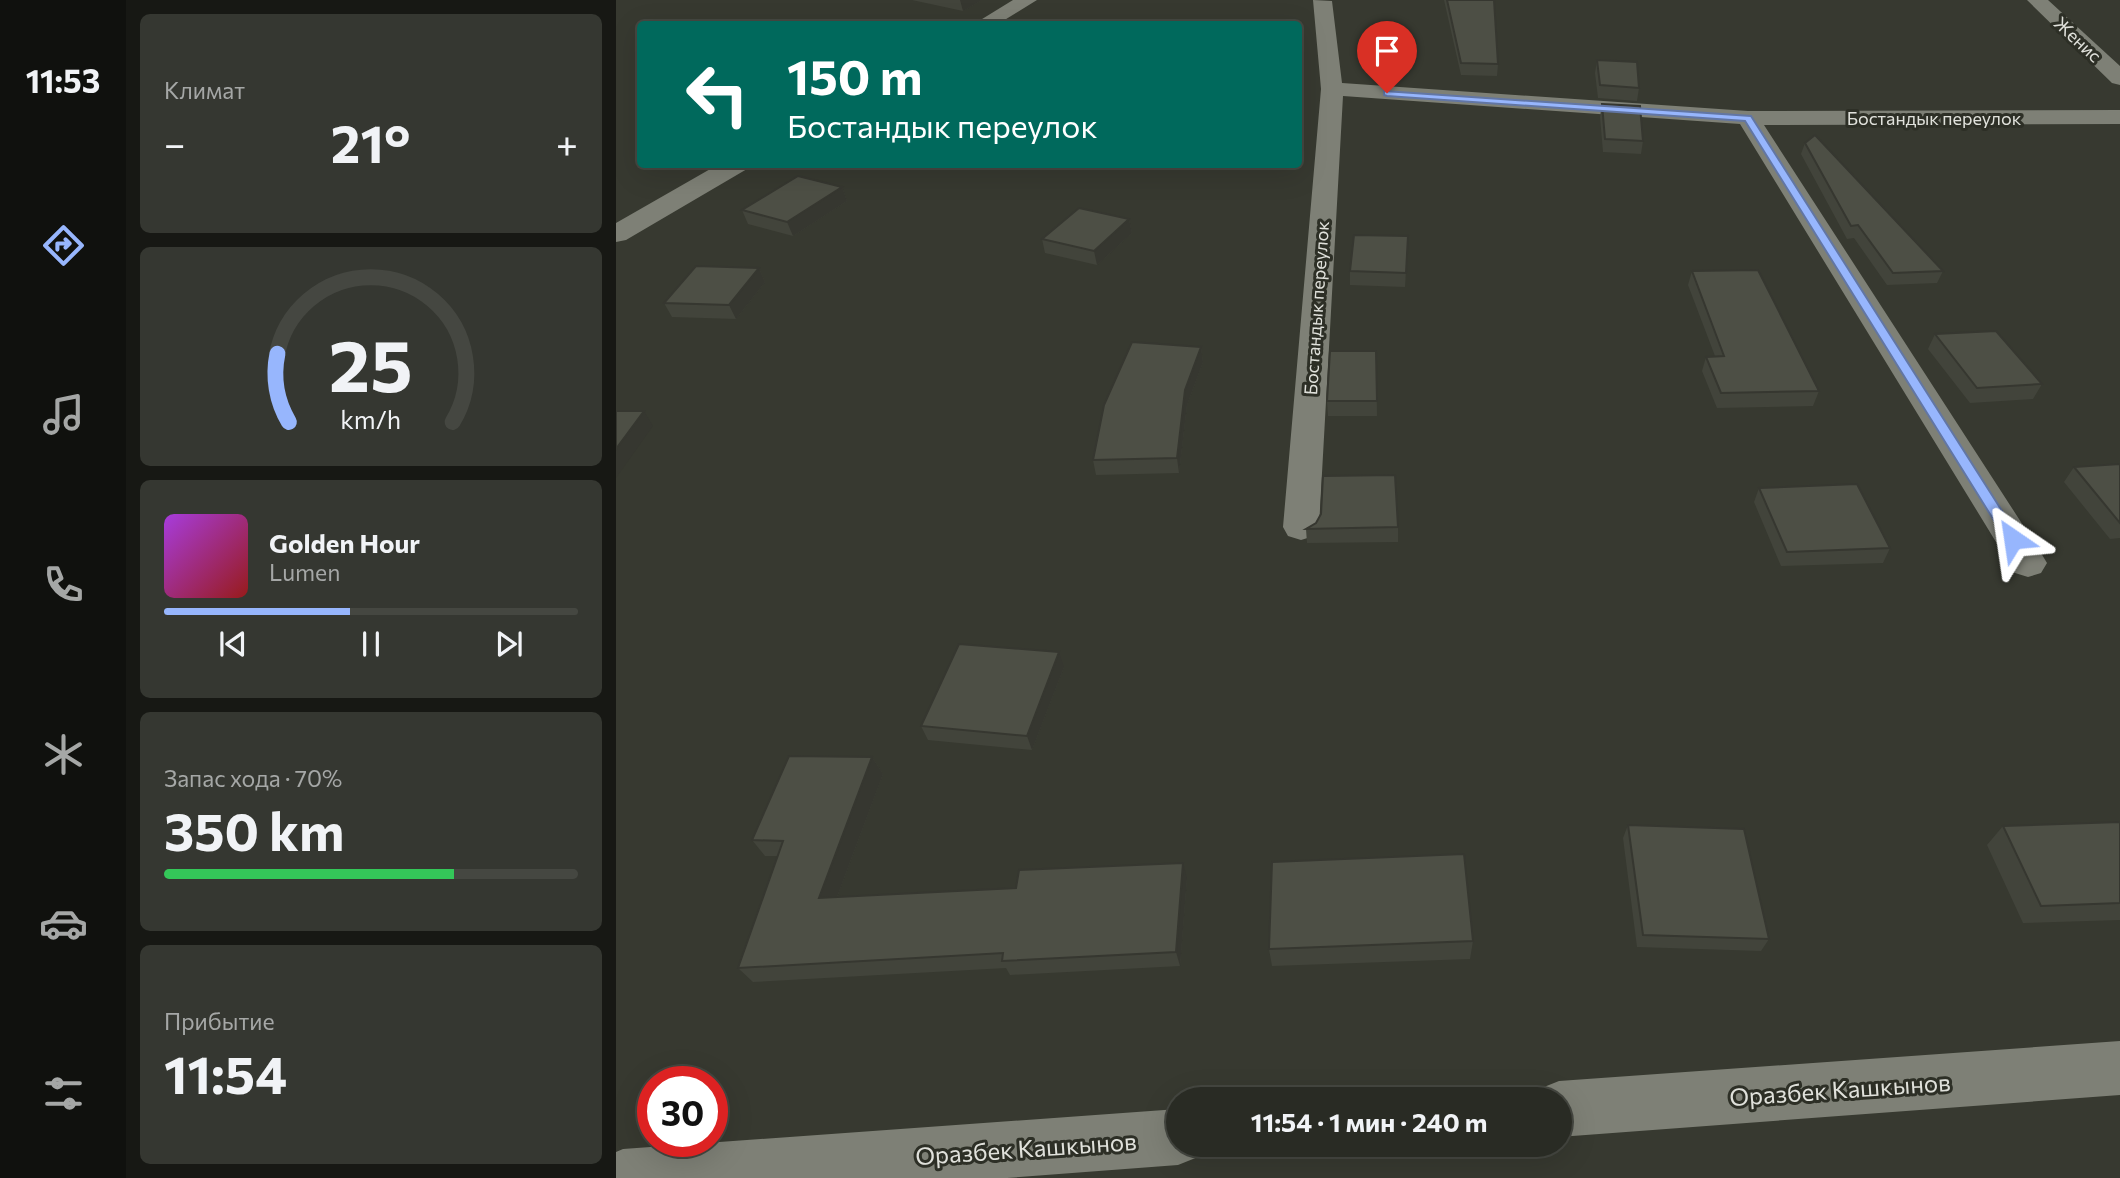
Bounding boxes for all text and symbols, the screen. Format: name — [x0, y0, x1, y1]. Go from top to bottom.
street label: Женис — [2050, 12, 2106, 67]
pin — [1357, 21, 1417, 93]
icon: arrive — [1368, 32, 1406, 70]
text: 150 m — [787, 45, 922, 105]
icon: left — [672, 49, 763, 140]
text: 11:53 — [26, 60, 100, 100]
text: Климат — [164, 76, 245, 104]
text: Бостандык переулок — [787, 105, 1098, 145]
street label: Бостандык переулок — [1847, 107, 2022, 129]
text: 21° — [331, 110, 410, 174]
text: − — [164, 119, 186, 166]
text: + — [556, 119, 578, 166]
street label: Бостандык переулок — [1299, 220, 1333, 396]
icon: directions — [39, 221, 88, 270]
text: 25 — [329, 319, 413, 408]
icon: music — [39, 390, 88, 439]
text: km/h — [341, 404, 401, 434]
position arrow — [1976, 502, 2050, 576]
text: Golden Hour — [269, 527, 420, 558]
text: Lumen — [269, 558, 340, 586]
icon: phone — [39, 560, 88, 609]
icon: previous — [214, 625, 252, 663]
icon: pause — [352, 625, 390, 663]
icon: next — [490, 625, 528, 663]
icon: climate — [39, 730, 88, 779]
text: Запас хода · 70% — [164, 764, 342, 792]
text: 350 km — [164, 798, 344, 862]
icon: car — [39, 899, 88, 948]
text: Прибытие — [164, 1007, 275, 1035]
text: 11:54 — [164, 1041, 287, 1105]
speed limit sign: 30 — [637, 1066, 728, 1157]
street label: Оразбек Кашкынов — [1728, 1067, 1952, 1111]
icon: filters — [39, 1069, 88, 1118]
text: 11:54 · 1 мин · 240 m — [1251, 1106, 1487, 1137]
street label: Оразбек Кашкынов — [914, 1126, 1138, 1170]

